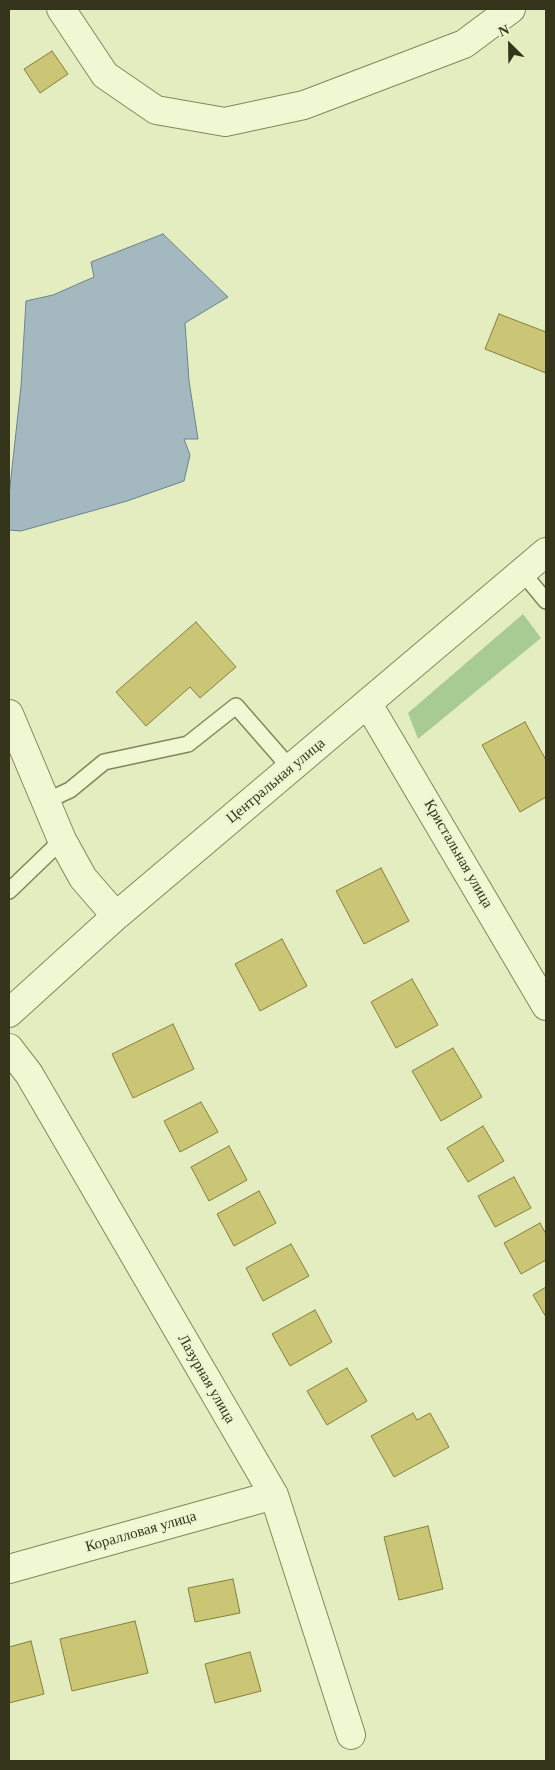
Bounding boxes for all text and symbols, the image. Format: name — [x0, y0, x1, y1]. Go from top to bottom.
north arrow — [485, 20, 535, 70]
text: N — [496, 22, 512, 40]
street label: Центральная улица — [223, 734, 329, 828]
street label: Кристальная улица — [420, 796, 496, 912]
street label: Лазурная улица — [173, 1331, 239, 1427]
street label: Коралловая улица — [83, 1508, 199, 1556]

